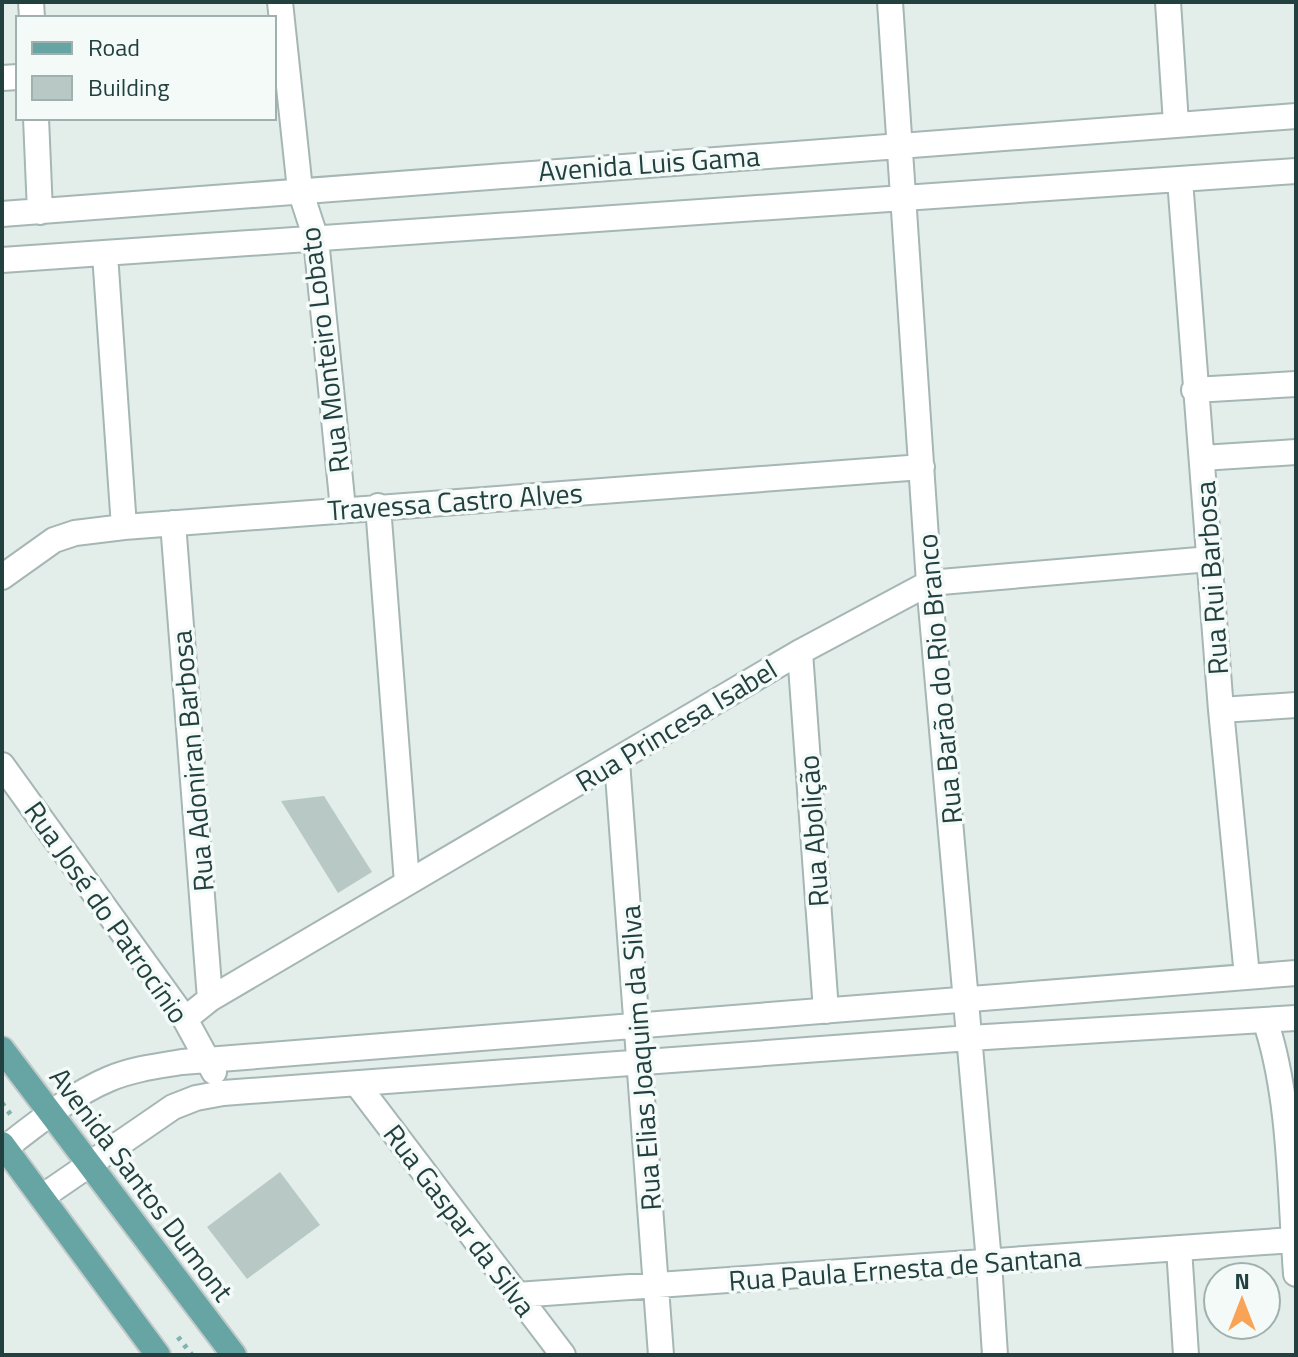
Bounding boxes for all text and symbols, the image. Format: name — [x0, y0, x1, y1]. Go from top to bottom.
legend — [16, 16, 276, 120]
text: Road — [88, 29, 140, 65]
text: Building — [88, 69, 170, 105]
street label: Avenida Luis Gama — [537, 134, 761, 192]
street label: Rua Monteiro Lobato — [288, 225, 360, 475]
street label: Travessa Castro Alves — [326, 471, 584, 531]
street label: Rua Rui Barbosa — [1183, 480, 1239, 676]
street label: Rua Barão do Rio Branco — [905, 532, 973, 826]
street label: Rua Adoniran Barbosa — [159, 629, 225, 893]
street label: Rua Princesa Isabel — [567, 648, 785, 802]
street label: Rua Abolição — [786, 754, 840, 908]
street label: Rua José do Patrocínio — [14, 792, 200, 1032]
street label: Rua Elias Joaquim da Silva — [608, 904, 672, 1212]
street label: Avenida Santos Dumont — [40, 1058, 245, 1310]
street label: Rua Gaspar da Silva — [373, 1115, 547, 1325]
street label: Rua Paula Ernesta de Santana — [727, 1234, 1083, 1302]
north arrow — [1202, 1261, 1282, 1341]
text: N — [1234, 1264, 1250, 1298]

